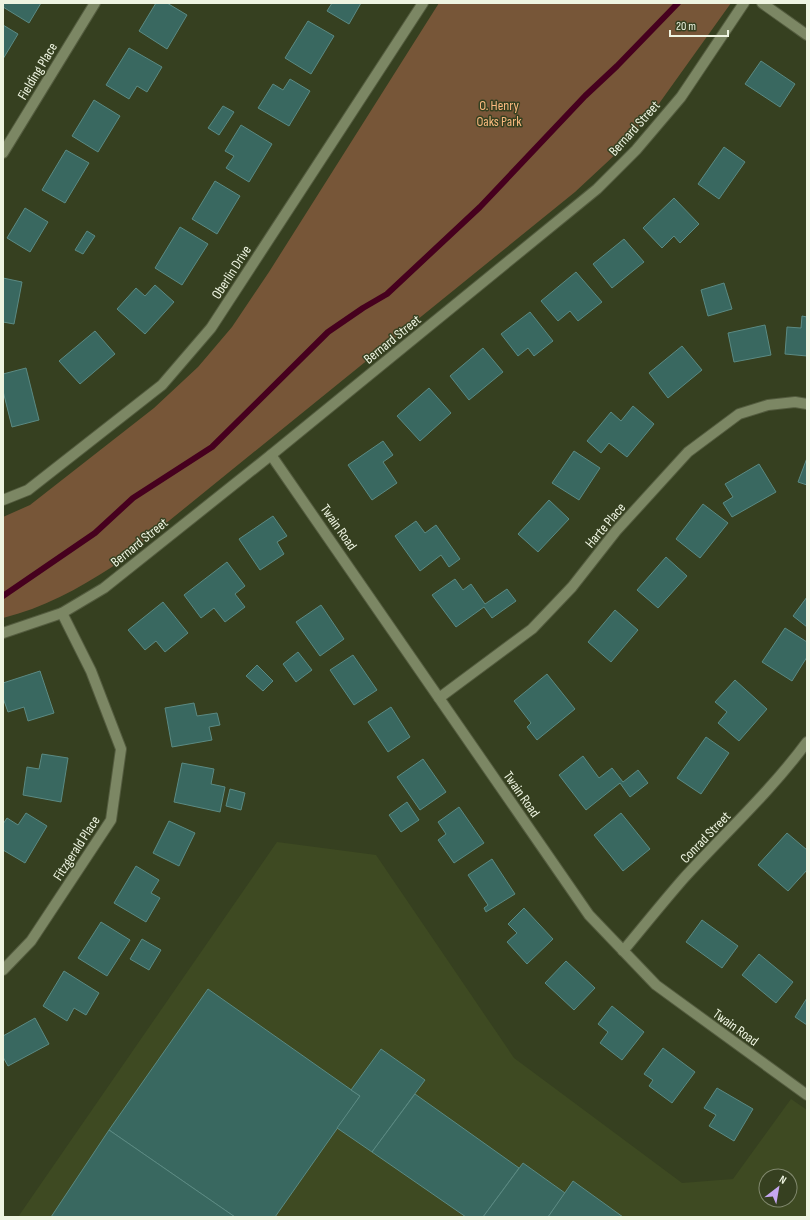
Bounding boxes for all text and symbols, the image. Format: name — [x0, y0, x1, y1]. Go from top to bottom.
scale bar — [670, 12, 728, 38]
text: 20 m — [676, 19, 696, 34]
street label: Fielding Place — [14, 40, 61, 103]
park label: O. Henry Oaks Park — [476, 97, 522, 130]
street label: Bernard Street — [605, 97, 664, 160]
street label: Oberlin Drive — [208, 242, 255, 302]
street label: Bernard Street — [360, 311, 424, 368]
street label: Harte Place — [582, 499, 629, 551]
street label: Twain Road — [317, 501, 361, 554]
street label: Bernard Street — [107, 514, 171, 571]
street label: Twain Road — [500, 768, 544, 821]
street label: Conrad Street — [677, 808, 734, 867]
street label: Fitzgerald Place — [49, 813, 104, 884]
street label: Twain Road — [710, 1005, 762, 1050]
north arrow — [758, 1168, 798, 1208]
text: N — [777, 1173, 789, 1187]

